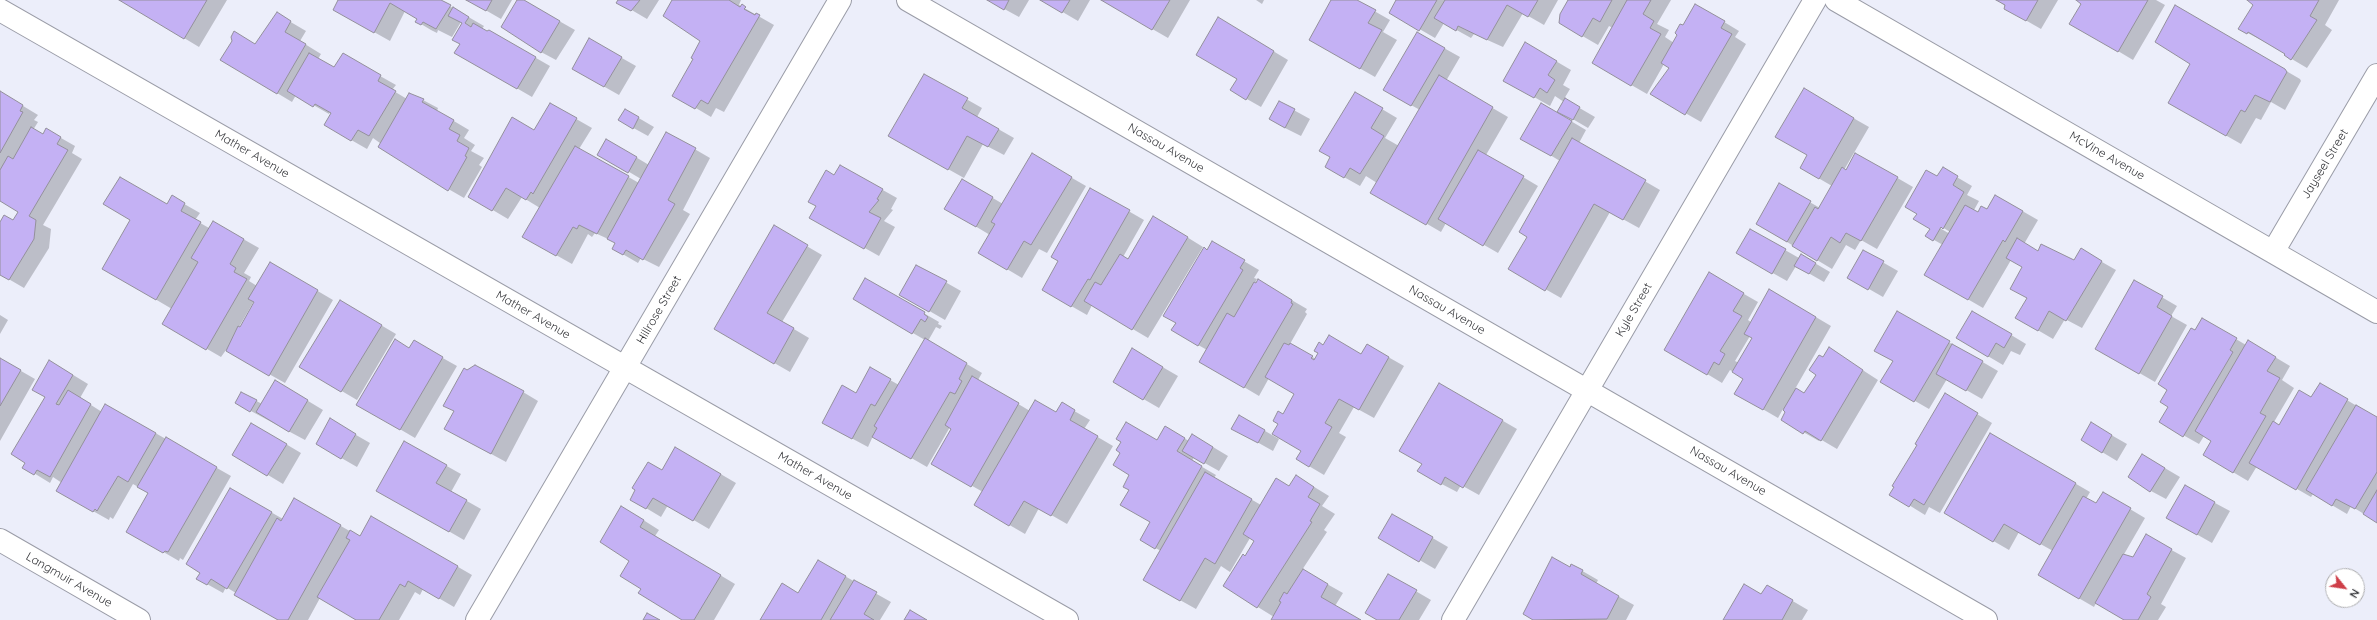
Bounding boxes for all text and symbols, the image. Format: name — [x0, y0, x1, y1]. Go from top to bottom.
street label: Nassau Avenue — [1125, 120, 1207, 176]
street label: Jayseel Street — [2299, 126, 2351, 202]
street label: Mather Avenue — [212, 127, 292, 181]
street label: McVine Avenue — [2067, 129, 2147, 183]
street label: Hillrose Street — [634, 273, 684, 347]
street label: Kyle Street — [1613, 280, 1655, 340]
street label: Nassau Avenue — [1406, 282, 1488, 338]
street label: Mather Avenue — [493, 288, 573, 342]
street label: Nassau Avenue — [1687, 443, 1769, 499]
street label: Mather Avenue — [775, 449, 855, 503]
street label: Langmuir Avenue — [23, 549, 115, 611]
north arrow — [2325, 568, 2365, 608]
text: N — [2346, 586, 2363, 601]

